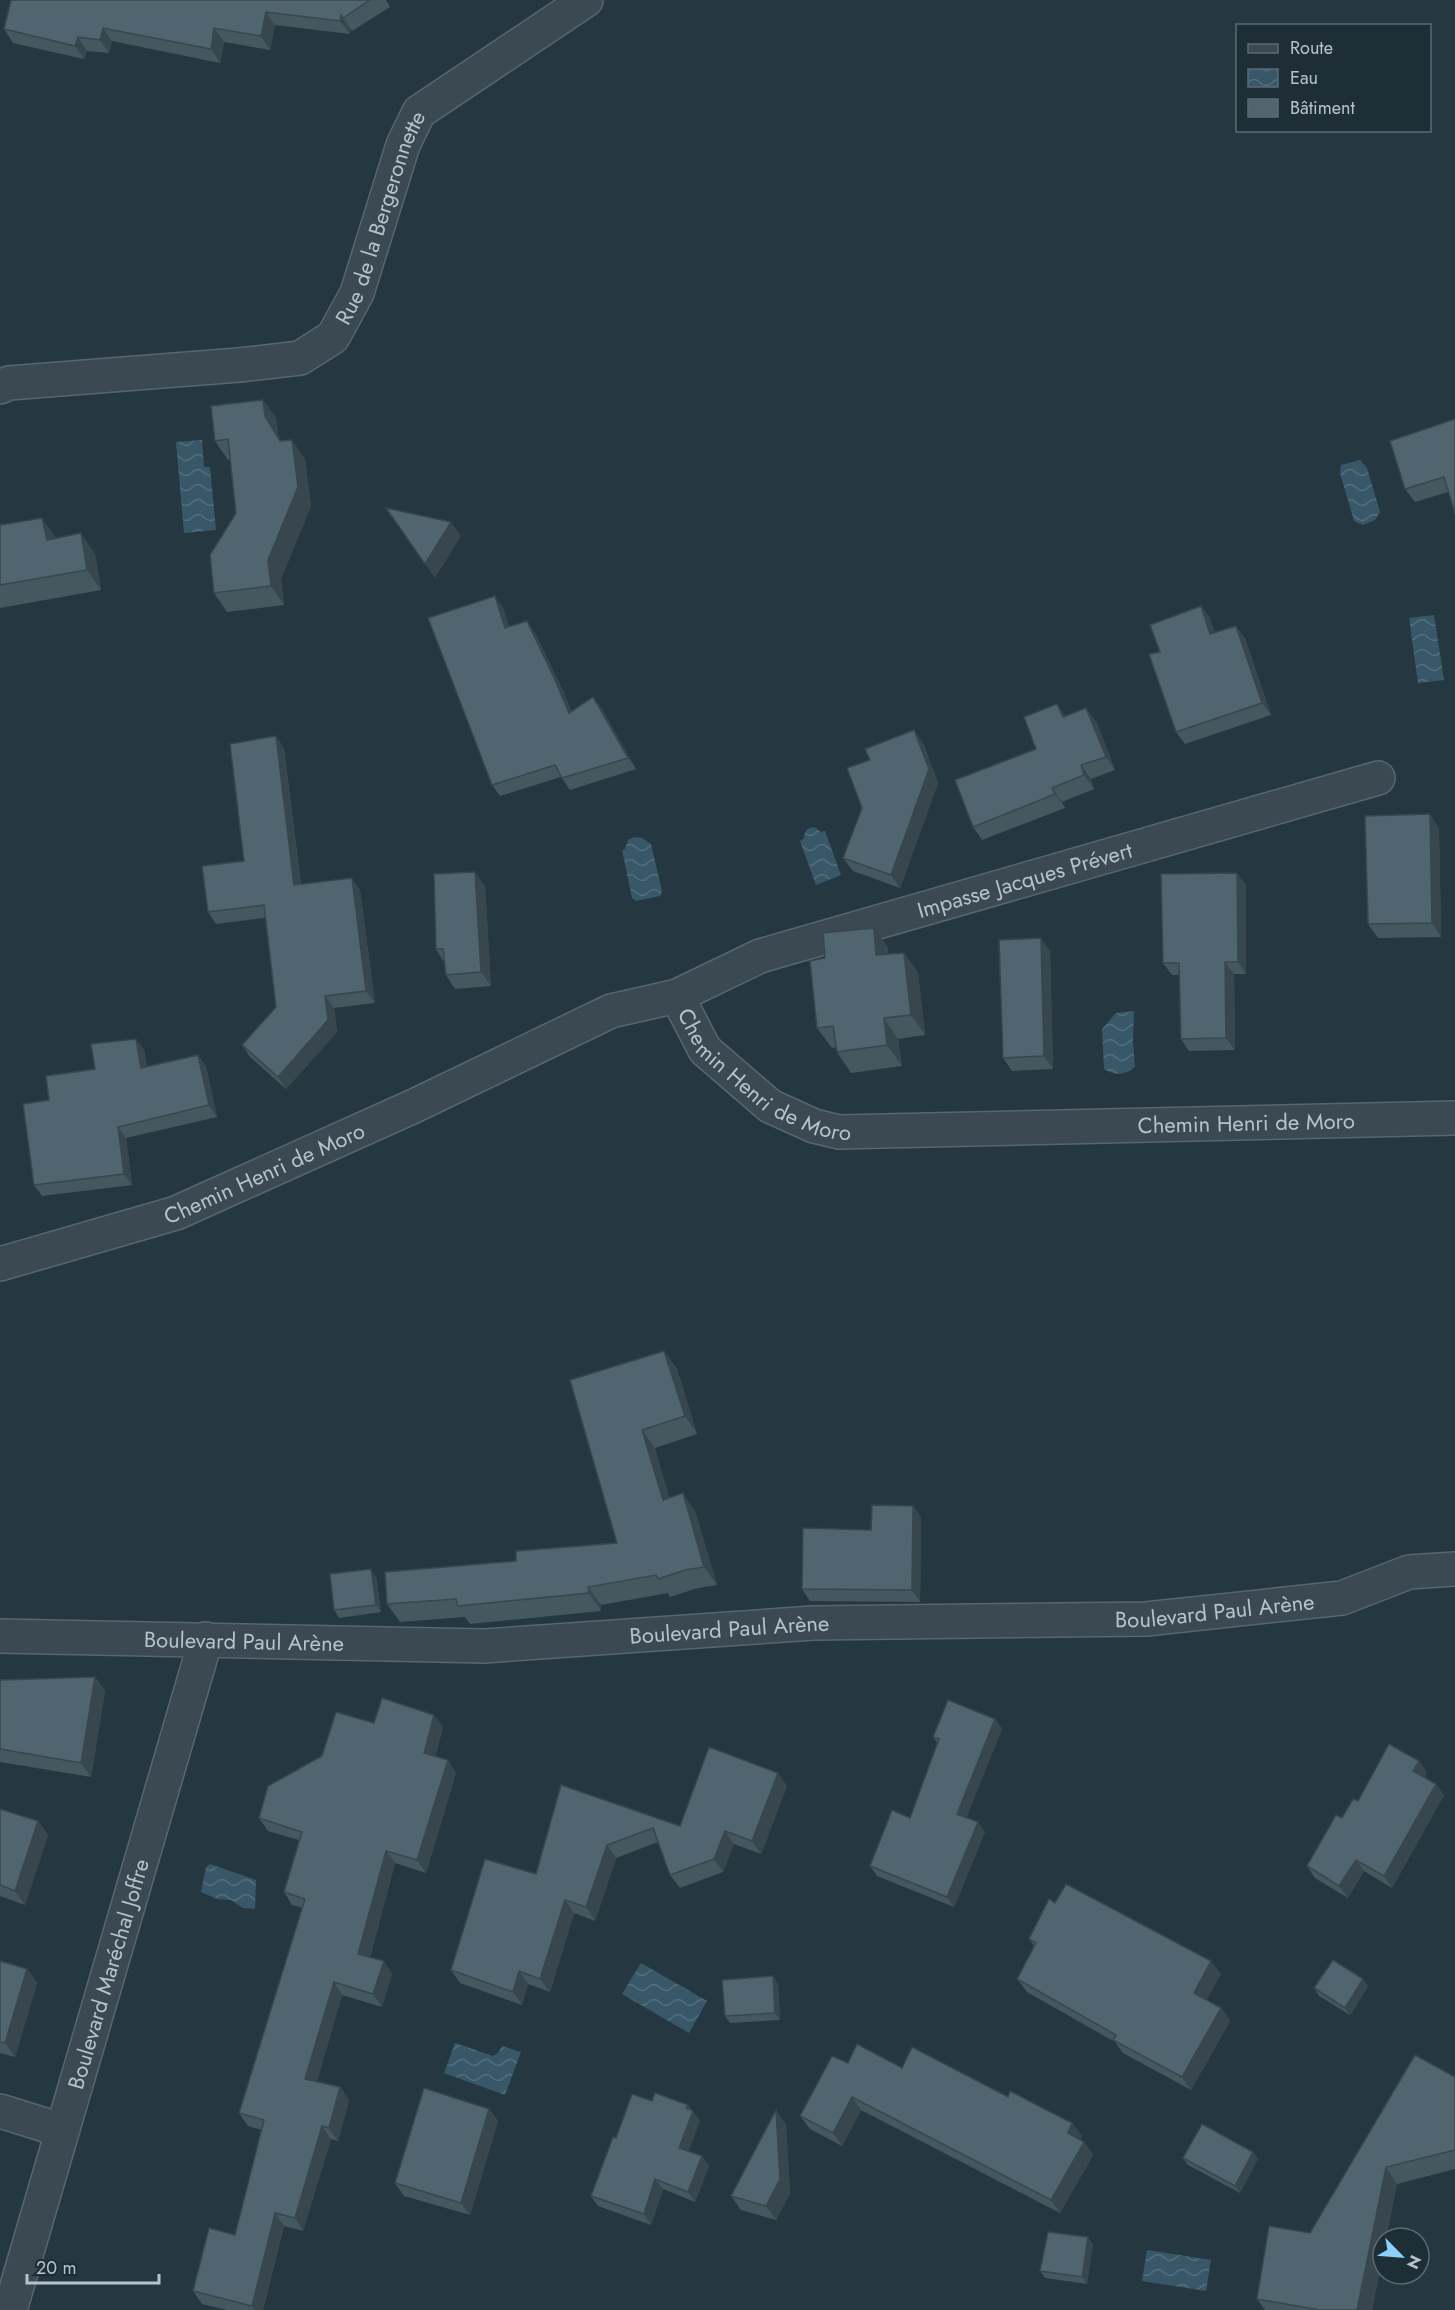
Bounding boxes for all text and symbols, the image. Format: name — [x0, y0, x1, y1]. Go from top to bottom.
legend — [1236, 24, 1431, 132]
text: Route — [1290, 35, 1333, 61]
text: Eau — [1290, 65, 1318, 91]
text: Bâtiment — [1290, 95, 1356, 121]
street label: Rue de la Bergeronnette — [327, 105, 433, 330]
street label: Impasse Jacques Prévert — [913, 833, 1136, 926]
street label: Chemin Henri de Moro — [670, 1002, 851, 1148]
street label: Chemin Henri de Moro — [1137, 1104, 1355, 1141]
street label: Chemin Henri de Moro — [160, 1114, 370, 1232]
street label: Boulevard Paul Arène — [1115, 1585, 1316, 1635]
street label: Boulevard Paul Arène — [628, 1607, 829, 1652]
street label: Boulevard Paul Arène — [144, 1623, 344, 1659]
street label: Boulevard Maréchal Joffre — [59, 1855, 157, 2093]
north arrow — [1371, 2226, 1431, 2286]
scale bar — [27, 2247, 159, 2285]
text: N — [1401, 2252, 1427, 2273]
text: 20 m — [36, 2255, 76, 2281]

